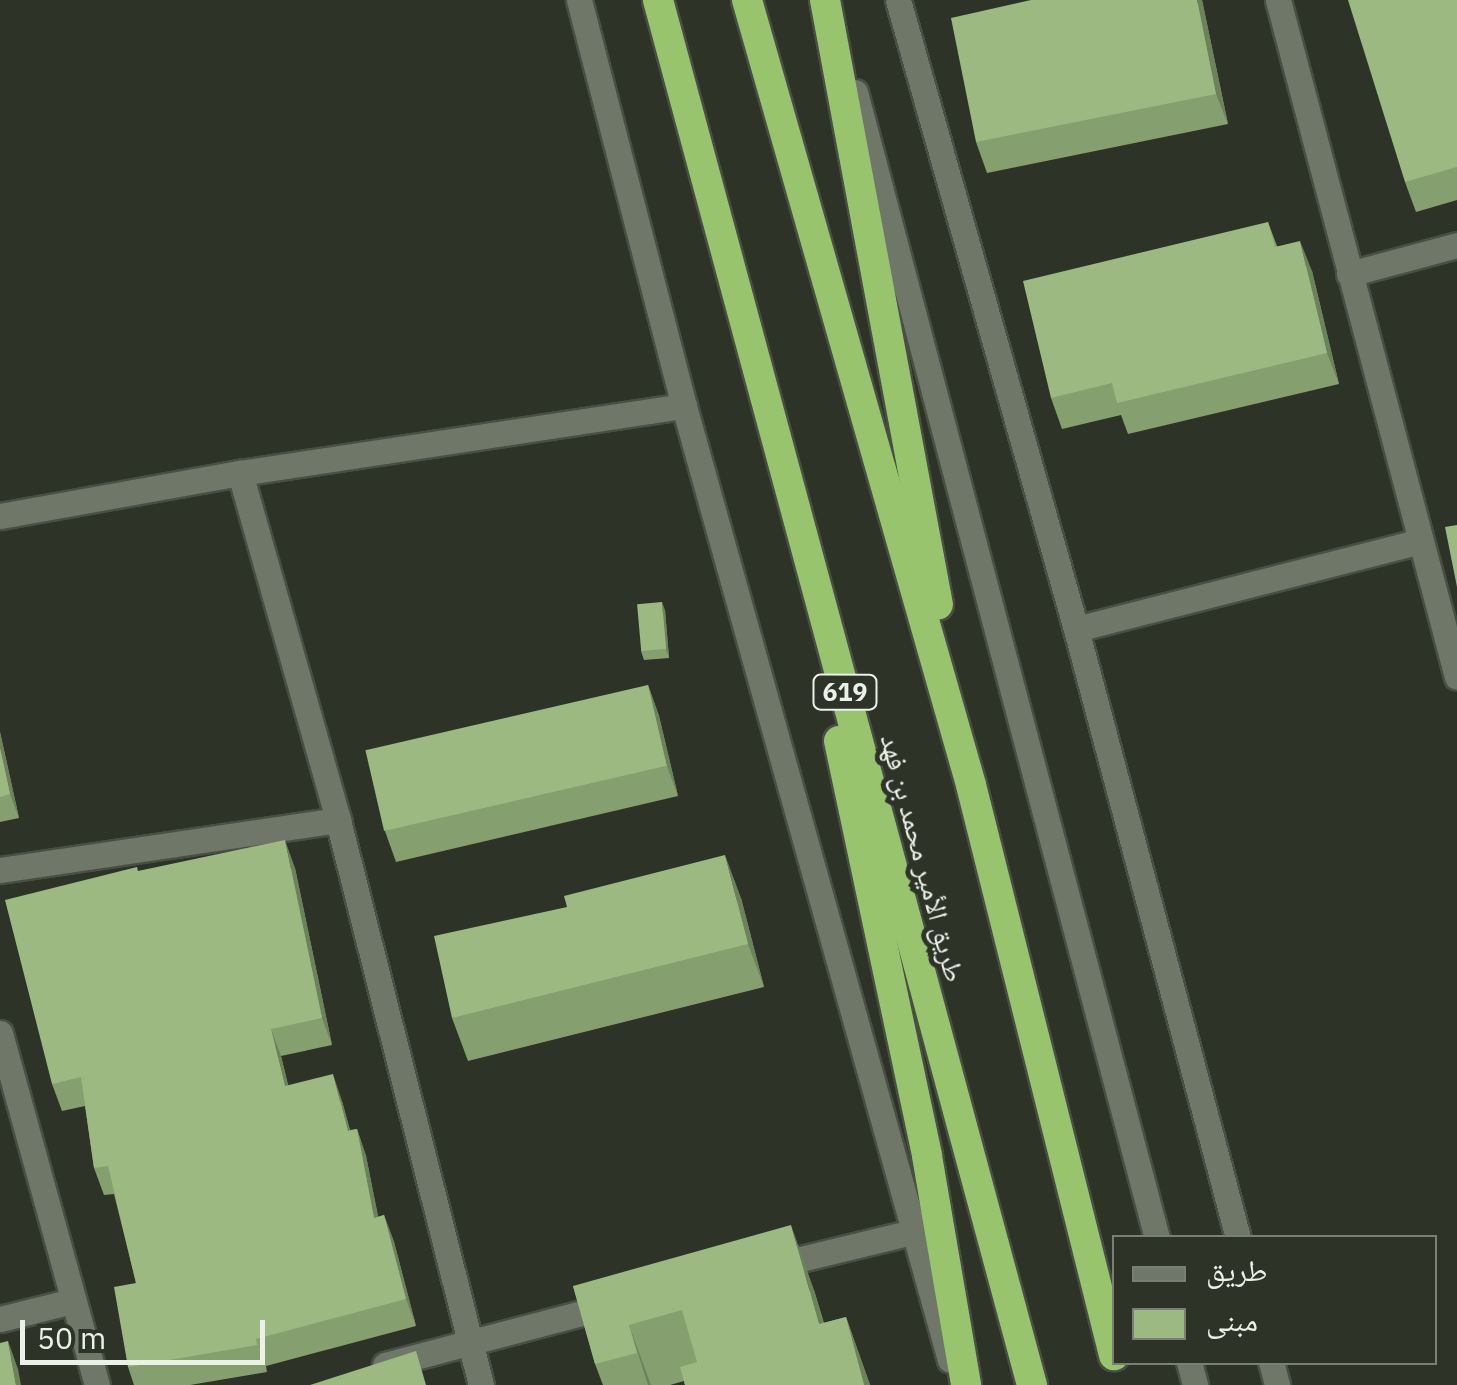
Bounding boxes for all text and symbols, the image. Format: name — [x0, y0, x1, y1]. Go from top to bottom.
road number: 619 — [812, 672, 878, 712]
street label: طريق الأمير محمد بن فهد — [874, 730, 972, 986]
legend — [1112, 1235, 1437, 1365]
text: طريق — [1206, 1250, 1267, 1289]
scale bar — [25, 1300, 270, 1362]
text: مبنى — [1206, 1300, 1258, 1339]
text: 50 m — [37, 1318, 106, 1357]

